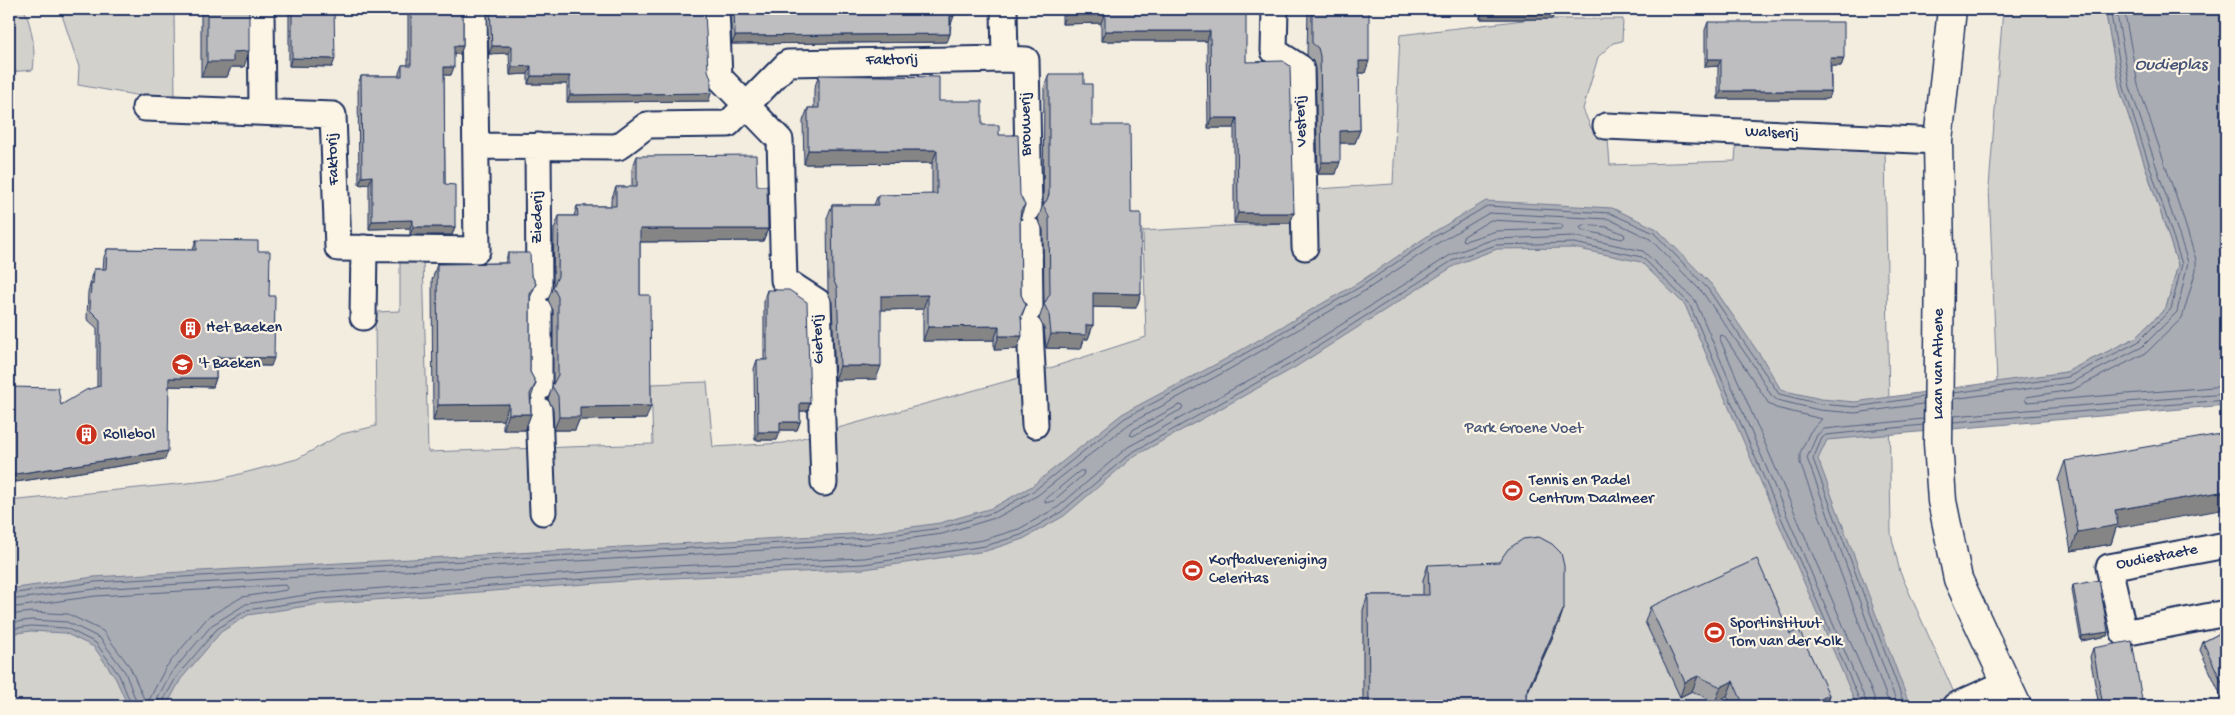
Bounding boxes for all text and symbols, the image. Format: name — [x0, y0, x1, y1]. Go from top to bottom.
street label: Faktorij — [864, 51, 919, 71]
water label: Oudieplas — [2135, 55, 2210, 76]
street label: Brouwerij — [1017, 92, 1037, 157]
street label: Vesterij — [1292, 95, 1312, 148]
street label: Walserij — [1745, 124, 1799, 144]
street label: Faktorij — [324, 132, 344, 187]
street label: Ziederij — [529, 190, 548, 244]
street label: Laan van Athene — [1930, 308, 1949, 420]
street label: Gieterij — [809, 313, 829, 365]
building icon: Het Baeken — [178, 316, 202, 340]
place label: Het Baeken — [206, 319, 282, 338]
school or university icon: 't Baeken — [170, 352, 194, 376]
place label: 't Baeken — [198, 355, 261, 374]
park label: Park Groene Voet — [1464, 420, 1585, 439]
building icon: Rollebol — [75, 423, 99, 447]
place label: Rollebol — [103, 426, 155, 445]
place label: Tennis en Padel Centrum Daalmeer — [1528, 472, 1655, 509]
sports icon: Tennis en Padel Centrum Daalmeer — [1501, 478, 1525, 502]
street label: Oudiestaete — [2115, 541, 2200, 575]
place label: Korfbalvereniging Celeritas — [1209, 552, 1327, 589]
sports icon: Korfbalvereniging Celeritas — [1181, 558, 1205, 582]
place label: Sportinstituut Tom van der Kolk — [1729, 615, 1844, 652]
sports icon: Sportinstituut Tom van der Kolk — [1702, 621, 1726, 645]

